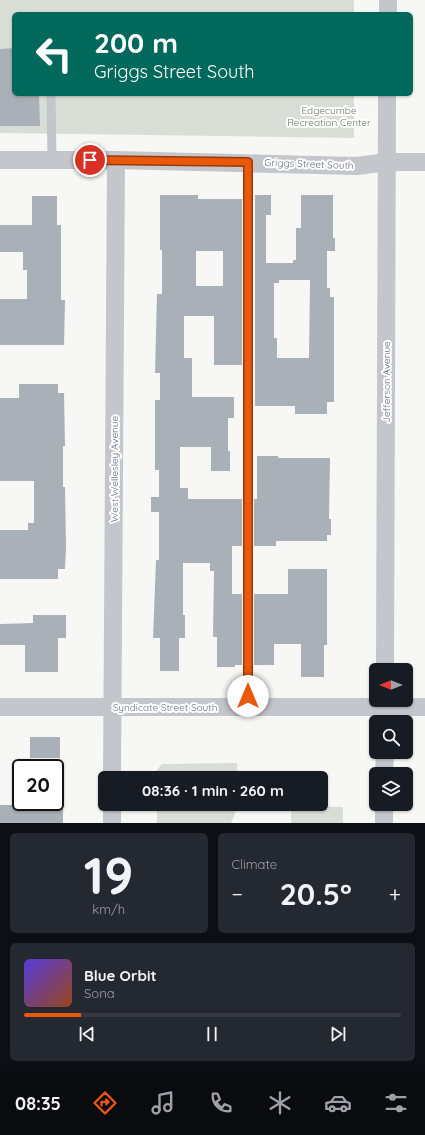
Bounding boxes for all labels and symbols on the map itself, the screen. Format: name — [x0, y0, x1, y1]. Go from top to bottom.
park label: Edgecumbe Recreation Center — [287, 104, 371, 129]
pin — [73, 143, 107, 177]
street label: Griggs Street South — [264, 156, 354, 172]
street label: Jefferson Avenue — [380, 341, 393, 423]
street label: West Wellesley Avenue — [108, 415, 121, 522]
north arrow — [369, 663, 413, 707]
position arrow — [227, 675, 269, 717]
street label: Syndicate Street South — [113, 701, 217, 714]
speed limit sign: 20 — [12, 759, 64, 811]

